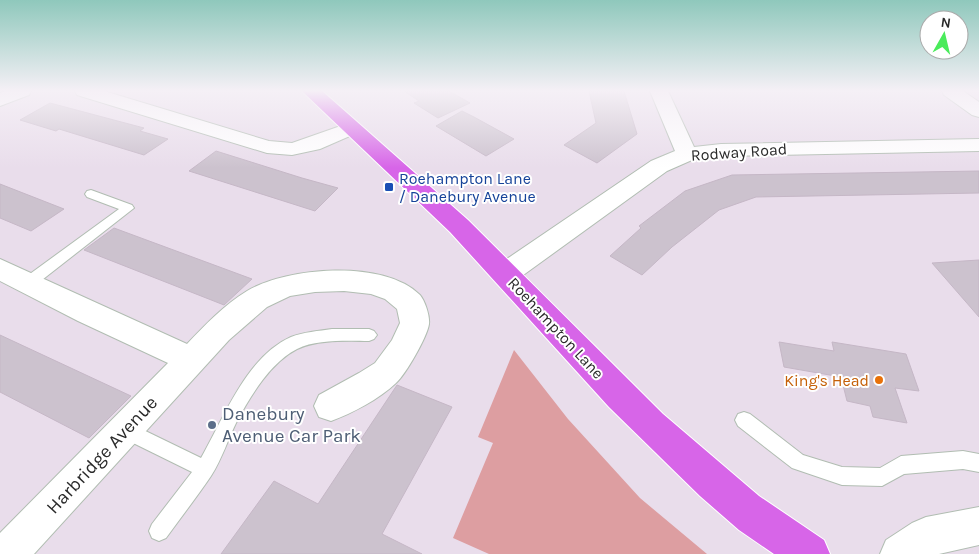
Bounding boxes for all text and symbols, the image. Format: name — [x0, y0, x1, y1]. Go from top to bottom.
north arrow — [919, 10, 969, 60]
text: N — [940, 14, 952, 32]
street label: Rodway Road — [690, 139, 788, 165]
place label: Roehampton Lane / Danebury Avenue — [399, 169, 536, 206]
marker: Roehampton Lane / Danebury Avenue — [383, 181, 395, 193]
street label: Roehampton Lane — [504, 273, 608, 383]
place label: King's Head — [784, 371, 869, 390]
marker: King's Head — [873, 374, 885, 386]
street label: Harbridge Avenue — [42, 392, 162, 518]
place label: Danebury Avenue Car Park — [222, 403, 361, 447]
marker: Danebury Avenue Car Park — [206, 419, 218, 431]

